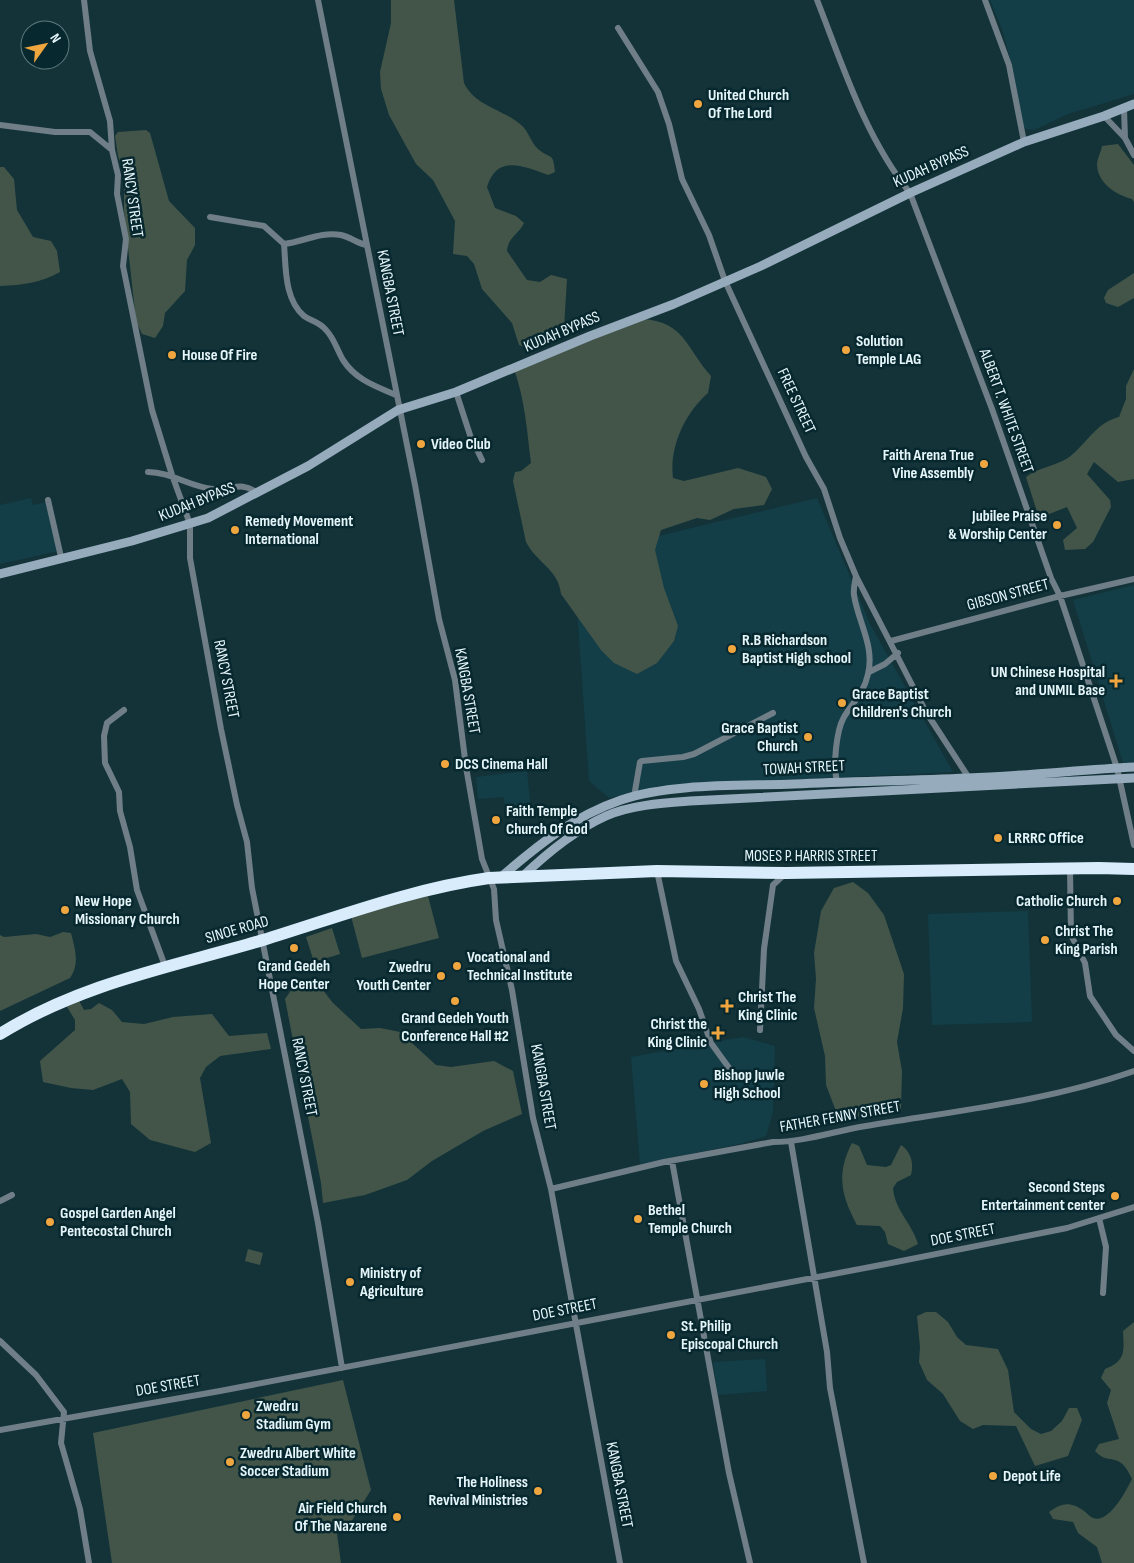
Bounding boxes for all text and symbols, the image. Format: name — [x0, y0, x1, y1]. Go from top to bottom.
north arrow — [20, 20, 70, 70]
text: N — [46, 30, 65, 46]
place label: United Church Of The Lord — [708, 86, 789, 123]
marker: United Church Of The Lord — [692, 98, 704, 110]
street label: KUDAH BYPASS — [890, 142, 972, 192]
street label: RANCY STREET — [117, 157, 147, 239]
street label: KANGBA STREET — [372, 248, 408, 338]
street label: KUDAH BYPASS — [521, 307, 603, 357]
place label: Solution Temple LAG — [856, 332, 921, 369]
marker: Solution Temple LAG — [840, 344, 852, 356]
street label: ALBERT T. WHITE STREET — [974, 345, 1038, 476]
place label: House Of Fire — [182, 346, 257, 365]
marker: House Of Fire — [166, 349, 178, 361]
street label: FREE STREET — [773, 365, 820, 437]
place label: Video Club — [431, 435, 491, 454]
marker: Video Club — [415, 438, 427, 450]
place label: Faith Arena True Vine Assembly — [883, 446, 974, 483]
marker: Faith Arena True Vine Assembly — [978, 458, 990, 470]
street label: KUDAH BYPASS — [156, 478, 238, 526]
place label: Jubilee Praise & Worship Center — [948, 507, 1047, 544]
place label: Remedy Movement International — [245, 512, 353, 549]
marker: Jubilee Praise & Worship Center — [1051, 519, 1063, 531]
marker: Remedy Movement International — [229, 524, 241, 536]
street label: GIBSON STREET — [965, 575, 1052, 615]
place label: R.B Richardson Baptist High school — [742, 631, 851, 668]
street label: RANCY STREET — [209, 638, 243, 720]
marker: R.B Richardson Baptist High school — [726, 643, 738, 655]
street label: KANGBA STREET — [450, 646, 484, 736]
place label: UN Chinese Hospital and UNMIL Base — [991, 663, 1105, 700]
marker: UN Chinese Hospital and UNMIL Base — [1109, 674, 1123, 688]
place label: Grace Baptist Children's Church — [852, 685, 952, 722]
marker: Grace Baptist Children's Church — [836, 697, 848, 709]
place label: Grace Baptist Church — [721, 719, 798, 756]
marker: Grace Baptist Church — [802, 731, 814, 743]
place label: DCS Cinema Hall — [455, 755, 548, 774]
street label: TOWAH STREET — [763, 756, 846, 780]
marker: DCS Cinema Hall — [439, 758, 451, 770]
place label: Faith Temple Church Of God — [506, 802, 588, 839]
marker: Faith Temple Church Of God — [490, 814, 502, 826]
place label: LRRRC Office — [1008, 829, 1084, 848]
marker: LRRRC Office — [992, 832, 1004, 844]
street label: MOSES P. HARRIS STREET — [745, 847, 878, 866]
place label: New Hope Missionary Church — [75, 892, 180, 929]
place label: Catholic Church — [1016, 892, 1107, 911]
marker: Catholic Church — [1111, 895, 1123, 907]
marker: New Hope Missionary Church — [59, 904, 71, 916]
street label: SINOE ROAD — [203, 912, 271, 948]
place label: Christ The King Parish — [1055, 922, 1118, 959]
marker: Christ The King Parish — [1039, 934, 1051, 946]
marker: Grand Gedeh Hope Center — [288, 942, 300, 954]
place label: Vocational and Technical Institute — [467, 948, 573, 985]
place label: Grand Gedeh Hope Center — [258, 957, 330, 994]
place label: Zwedru Youth Center — [357, 958, 431, 995]
marker: Vocational and Technical Institute — [451, 960, 463, 972]
marker: Zwedru Youth Center — [435, 970, 447, 982]
place label: Christ The King Clinic — [738, 988, 798, 1025]
marker: Grand Gedeh Youth Conference Hall #2 — [449, 995, 461, 1007]
marker: Christ The King Clinic — [720, 999, 734, 1013]
place label: Grand Gedeh Youth Conference Hall #2 — [401, 1009, 509, 1046]
place label: Christ the King Clinic — [647, 1015, 707, 1052]
marker: Christ the King Clinic — [711, 1026, 725, 1040]
street label: RANCY STREET — [287, 1036, 321, 1118]
street label: KANGBA STREET — [526, 1042, 560, 1132]
place label: Bishop Juwle High School — [714, 1066, 785, 1103]
marker: Bishop Juwle High School — [698, 1078, 710, 1090]
street label: FATHER FENNY STREET — [778, 1097, 902, 1137]
place label: Second Steps Entertainment center — [981, 1178, 1105, 1215]
marker: Second Steps Entertainment center — [1109, 1190, 1121, 1202]
place label: Bethel Temple Church — [648, 1201, 732, 1238]
place label: Gospel Garden Angel Pentecostal Church — [60, 1204, 176, 1241]
marker: Bethel Temple Church — [632, 1213, 644, 1225]
marker: Gospel Garden Angel Pentecostal Church — [44, 1216, 56, 1228]
street label: DOE STREET — [929, 1219, 997, 1251]
place label: Ministry of Agriculture — [359, 1264, 424, 1301]
marker: Ministry of Agriculture — [344, 1276, 356, 1288]
street label: DOE STREET — [531, 1294, 599, 1326]
place label: St. Philip Episcopal Church — [681, 1317, 778, 1354]
marker: St. Philip Episcopal Church — [665, 1329, 677, 1341]
street label: DOE STREET — [134, 1371, 202, 1401]
place label: Zwedru Stadium Gym — [256, 1397, 331, 1434]
marker: Zwedru Stadium Gym — [240, 1409, 252, 1421]
street label: KANGBA STREET — [601, 1440, 637, 1530]
place label: Zwedru Albert White Soccer Stadium — [240, 1444, 356, 1481]
marker: Zwedru Albert White Soccer Stadium — [224, 1456, 236, 1468]
place label: Depot Life — [1003, 1467, 1061, 1486]
marker: Depot Life — [987, 1470, 999, 1482]
place label: The Holiness Revival Ministries — [429, 1473, 528, 1510]
marker: The Holiness Revival Ministries — [532, 1485, 544, 1497]
place label: Air Field Church Of The Nazarene — [295, 1499, 387, 1536]
marker: Air Field Church Of The Nazarene — [391, 1511, 403, 1523]

